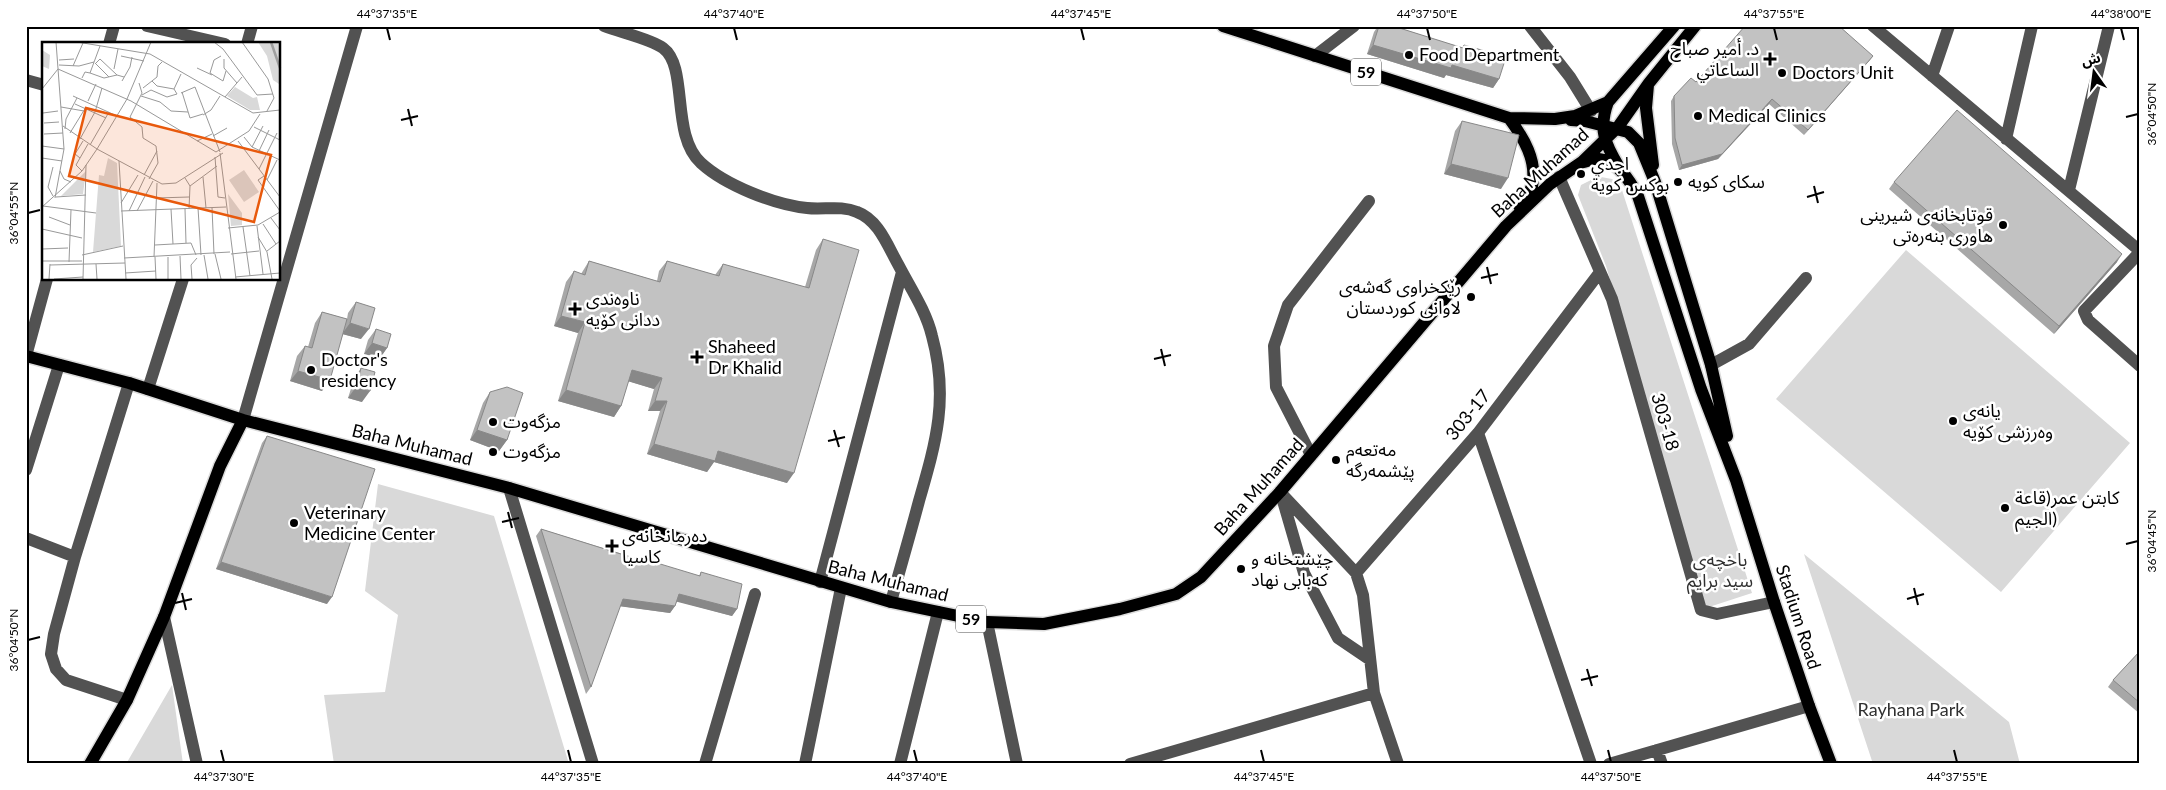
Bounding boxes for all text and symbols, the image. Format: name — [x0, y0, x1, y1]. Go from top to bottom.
text: 44°37'35"E — [357, 6, 417, 21]
text: 44°37'40"E — [704, 6, 764, 21]
text: 44°37'45"E — [1051, 6, 1111, 21]
text: 44°37'50"E — [1397, 6, 1457, 21]
text: 44°37'55"E — [1744, 6, 1804, 21]
text: 44°38'00"E — [2091, 6, 2151, 21]
place label: د. أمير صباح الساعاتي — [1670, 37, 1759, 83]
inset map — [42, 42, 280, 280]
place label: Food Department — [1419, 43, 1560, 65]
north arrow — [2068, 48, 2118, 98]
text: ش — [2079, 48, 2102, 69]
marker: Food Department — [1403, 49, 1415, 61]
marker: د. أمير صباح الساعاتي — [1763, 52, 1777, 66]
road number: 59 — [1351, 58, 1381, 86]
place label: Doctors Unit — [1792, 61, 1894, 83]
marker: Doctors Unit — [1776, 67, 1788, 79]
text: 36°04'50"N — [2144, 83, 2159, 145]
place label: Medical Clinics — [1708, 104, 1826, 126]
marker: Medical Clinics — [1692, 110, 1704, 122]
street label: Baha Muhamad — [1486, 123, 1593, 222]
place label: اجدي بوكس كوية — [1591, 152, 1669, 196]
marker: اجدي بوكس كوية — [1575, 168, 1587, 180]
place label: سكاى كويه — [1688, 170, 1765, 193]
marker: سكاى كويه — [1672, 176, 1684, 188]
text: 36°04'55"N — [6, 182, 21, 244]
place label: قوتابخانه‌ی شیرینی هاوری بنه‌ره‌تی — [1860, 203, 1993, 247]
marker: قوتابخانه‌ی شیرینی هاوری بنه‌ره‌تی — [1997, 219, 2009, 231]
place label: رێكخراوی گه‌شه‌ی لاوانی كوردستان — [1339, 275, 1461, 319]
place label: ناوەندی ددانی کۆیە — [586, 287, 660, 331]
marker: رێكخراوی گه‌شه‌ی لاوانی كوردستان — [1465, 291, 1477, 303]
marker: ناوەندی ددانی کۆیە — [568, 302, 582, 316]
place label: Shaheed Dr Khalid — [708, 335, 782, 378]
place label: Doctor's residency — [321, 348, 397, 391]
marker: Shaheed Dr Khalid — [690, 350, 704, 364]
marker: Doctor's residency — [305, 364, 317, 376]
street label: 303-17 — [1440, 385, 1494, 444]
street label: 303-18 — [1647, 390, 1685, 453]
place label: یانه‌ی وه‌رزشی كۆیه‌ — [1963, 399, 2053, 443]
place label: مزگه‌وت — [503, 410, 561, 433]
marker: یانه‌ی وه‌رزشی كۆیه‌ — [1947, 415, 1959, 427]
marker: مزگه‌وت — [487, 416, 499, 428]
street label: Baha Muhamad — [350, 418, 475, 470]
street label: Baha Muhamad — [1209, 433, 1308, 540]
place label: مەتعەم پێشمەرگە — [1346, 438, 1415, 482]
place label: مزگەوت — [503, 440, 561, 463]
marker: مزگەوت — [487, 446, 499, 458]
marker: مەتعەم پێشمەرگە — [1330, 454, 1342, 466]
place label: كابتن عمر(قاعة الجيم) — [2015, 486, 2120, 532]
place label: Veterinary Medicine Center — [304, 501, 436, 544]
marker: كابتن عمر(قاعة الجيم) — [1999, 502, 2011, 514]
text: 36°04'45"N — [2144, 510, 2159, 572]
marker: Veterinary Medicine Center — [288, 517, 300, 529]
place label: دەرمانخانەی کاسیا — [622, 524, 707, 567]
marker: دەرمانخانەی کاسیا — [606, 540, 618, 552]
place label: چێشتخانە و کەبابی نھاد — [1251, 547, 1333, 591]
park label: باخچه‌ی سید برایم — [1687, 548, 1753, 594]
street label: Baha Muhamad — [826, 554, 951, 606]
street label: Stadium Road — [1772, 562, 1826, 672]
marker: چێشتخانە و کەبابی نھاد — [1235, 563, 1247, 575]
road number: 59 — [956, 606, 986, 632]
text: 36°04'50"N — [6, 609, 21, 671]
park label: Rayhana Park — [1858, 698, 1965, 720]
text: 44°37'30"E — [194, 769, 254, 784]
text: 44°37'35"E — [541, 769, 601, 784]
text: 44°37'40"E — [887, 769, 947, 784]
text: 44°37'45"E — [1234, 769, 1294, 784]
text: 44°37'50"E — [1581, 769, 1641, 784]
text: 44°37'55"E — [1927, 769, 1987, 784]

